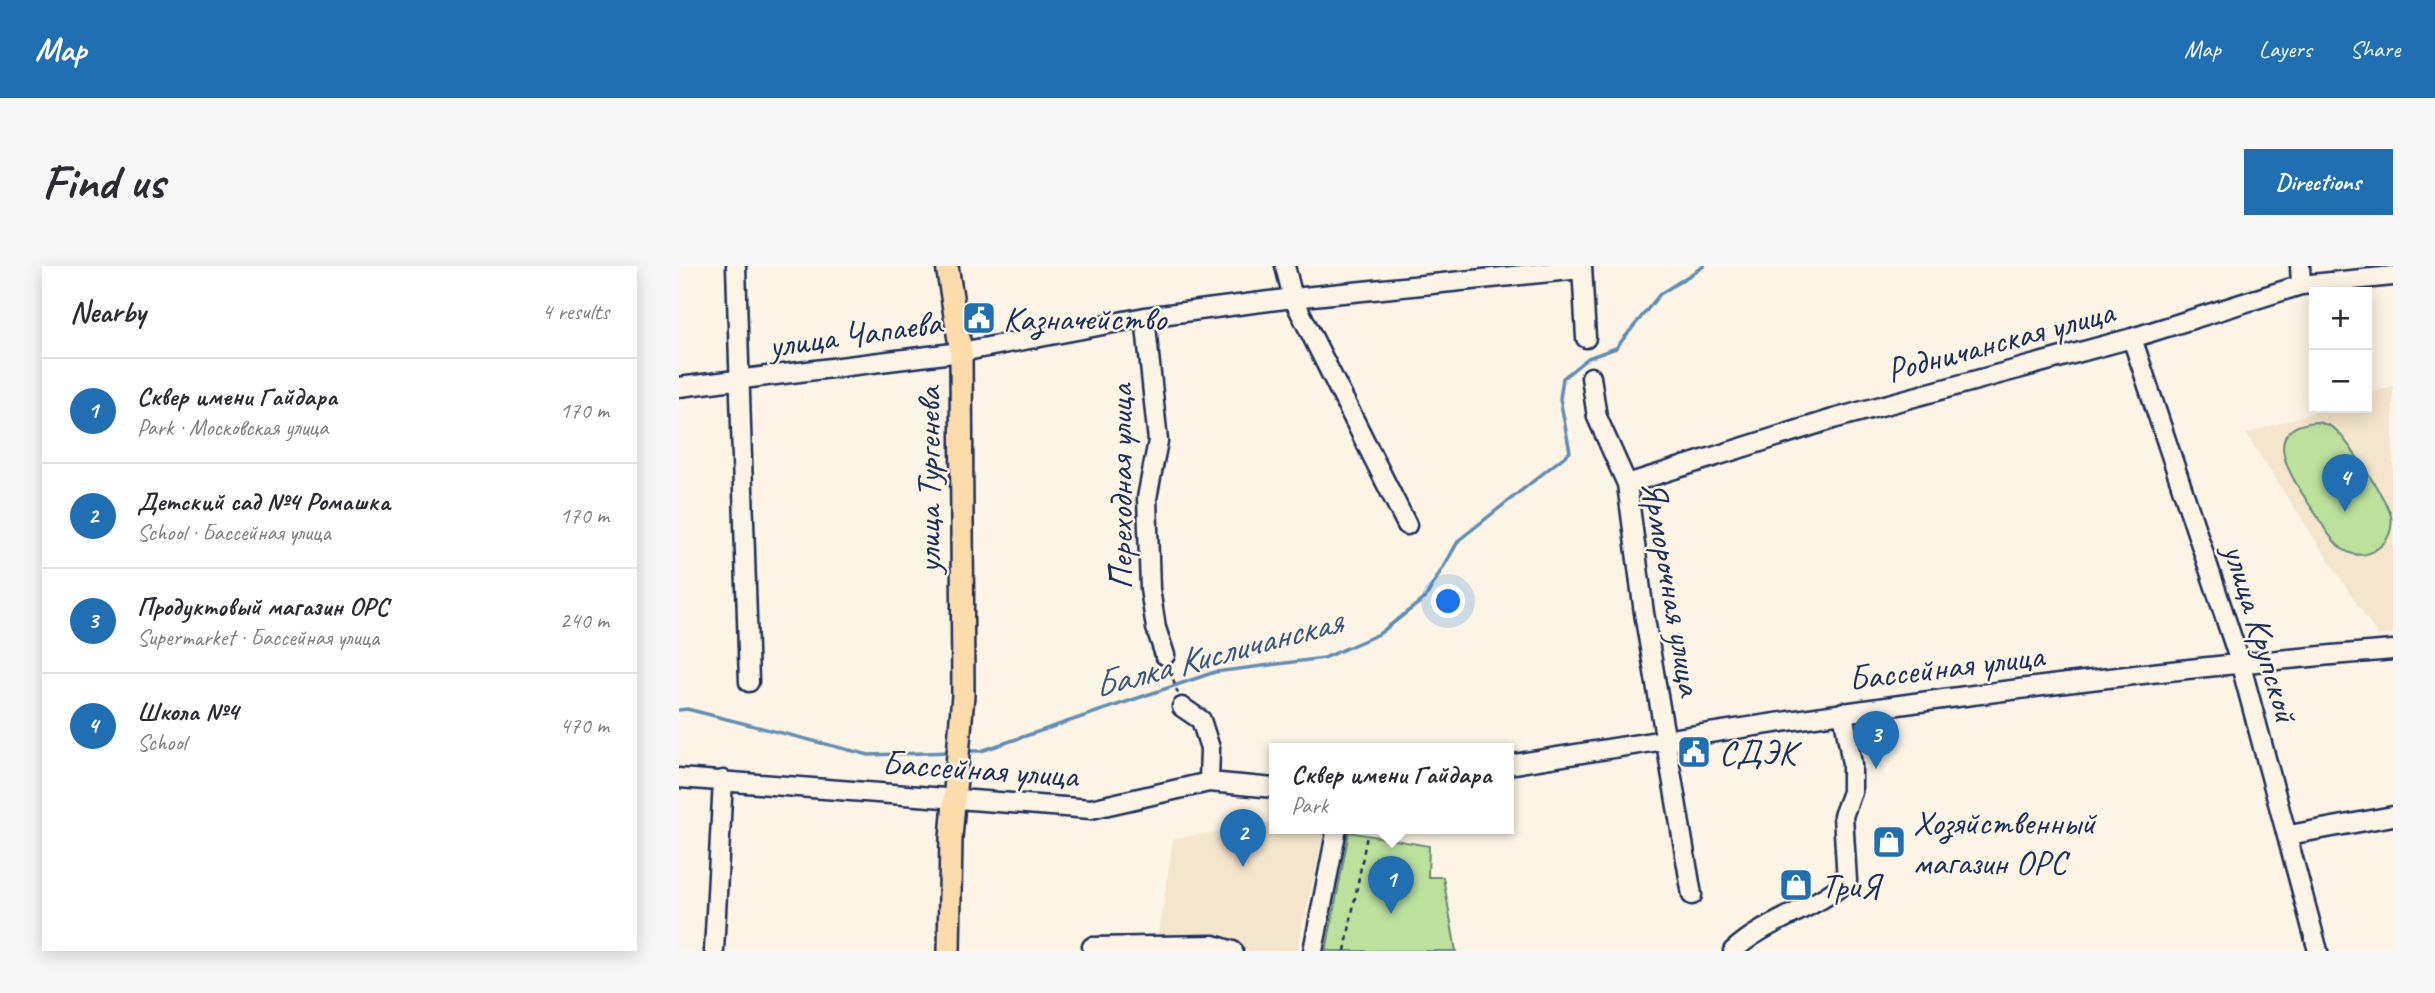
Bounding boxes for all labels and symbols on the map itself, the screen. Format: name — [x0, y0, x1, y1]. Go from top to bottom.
street label: Родничанская улица — [1881, 289, 2120, 393]
place label: Казначейство — [1003, 296, 1168, 341]
street label: улица Чапаева — [764, 299, 947, 369]
public building icon: Казначейство — [960, 299, 998, 337]
street label: Переходная улица — [1098, 382, 1143, 590]
street label: улица Тургенева — [906, 384, 951, 575]
pin: 4 — [2322, 454, 2368, 512]
street label: Ярморочная улица — [1631, 477, 1713, 702]
street label: улица Крупской — [2212, 537, 2310, 730]
your location — [1431, 584, 1465, 618]
water label: Балка Кисличанская — [1088, 596, 1351, 709]
street label: Бассейная улица — [1846, 632, 2048, 701]
pin: 3 — [1853, 711, 1899, 769]
place label: СДЭК — [1719, 730, 1802, 775]
public building icon: СДЭК — [1675, 733, 1713, 771]
street label: Бассейная улица — [881, 740, 1081, 798]
place label: Хозяйственный магазин ОРС — [1913, 800, 2098, 885]
pin: 2 — [1220, 809, 1266, 867]
shop icon: Хозяйственный магазин ОРС — [1870, 823, 1908, 861]
pin: 1 — [1368, 856, 1414, 914]
place label: ТриЯ — [1821, 863, 1884, 908]
shop icon: ТриЯ — [1777, 866, 1815, 904]

